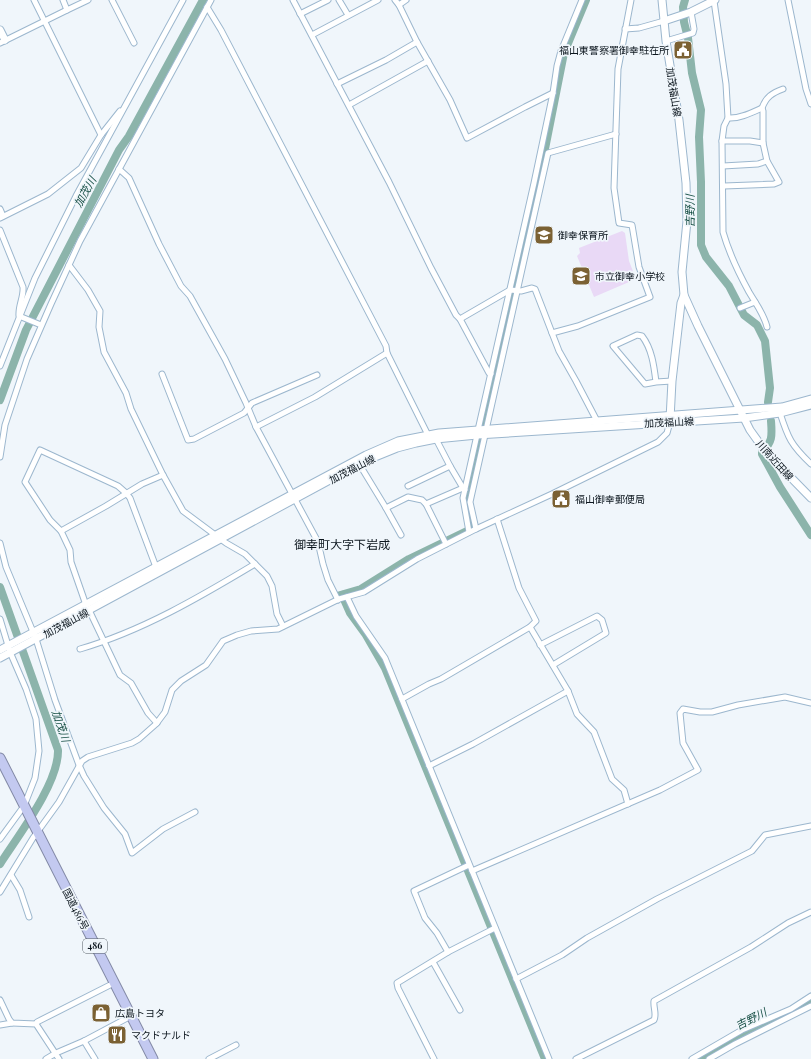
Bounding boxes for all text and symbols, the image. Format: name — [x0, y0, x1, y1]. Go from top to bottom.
public building icon: 福山東警察署御幸駐在所 — [672, 39, 694, 61]
place label: 福山東警察署御幸駐在所 — [559, 43, 669, 57]
street label: 加茂福山線 — [663, 66, 685, 118]
water label: 加茂川 — [70, 173, 100, 210]
water label: 吉野川 — [682, 194, 697, 228]
school or university icon: 御幸保育所 — [533, 224, 555, 246]
place label: 御幸保育所 — [558, 228, 608, 242]
school or university icon: 市立御幸小学校 — [570, 265, 592, 287]
place label: 市立御幸小学校 — [595, 269, 665, 283]
street label: 加茂福山線 — [644, 414, 694, 430]
street label: 川南近田線 — [753, 437, 797, 483]
street label: 加茂福山線 — [327, 451, 377, 487]
public building icon: 福山御幸郵便局 — [550, 488, 572, 510]
place label: 福山御幸郵便局 — [575, 492, 645, 506]
district label: 御幸町大字下岩成 — [294, 536, 390, 552]
street label: 加茂福山線 — [41, 605, 91, 641]
water label: 加茂川 — [49, 708, 74, 745]
street label: 国道486号 — [59, 886, 93, 932]
road number: 486 — [83, 939, 107, 953]
shop icon: 広島トヨタ — [90, 1002, 112, 1024]
water label: 吉野川 — [733, 1004, 770, 1033]
place label: 広島トヨタ — [115, 1006, 165, 1020]
restaurant icon: マクドナルド — [106, 1024, 128, 1046]
place label: マクドナルド — [131, 1028, 191, 1042]

